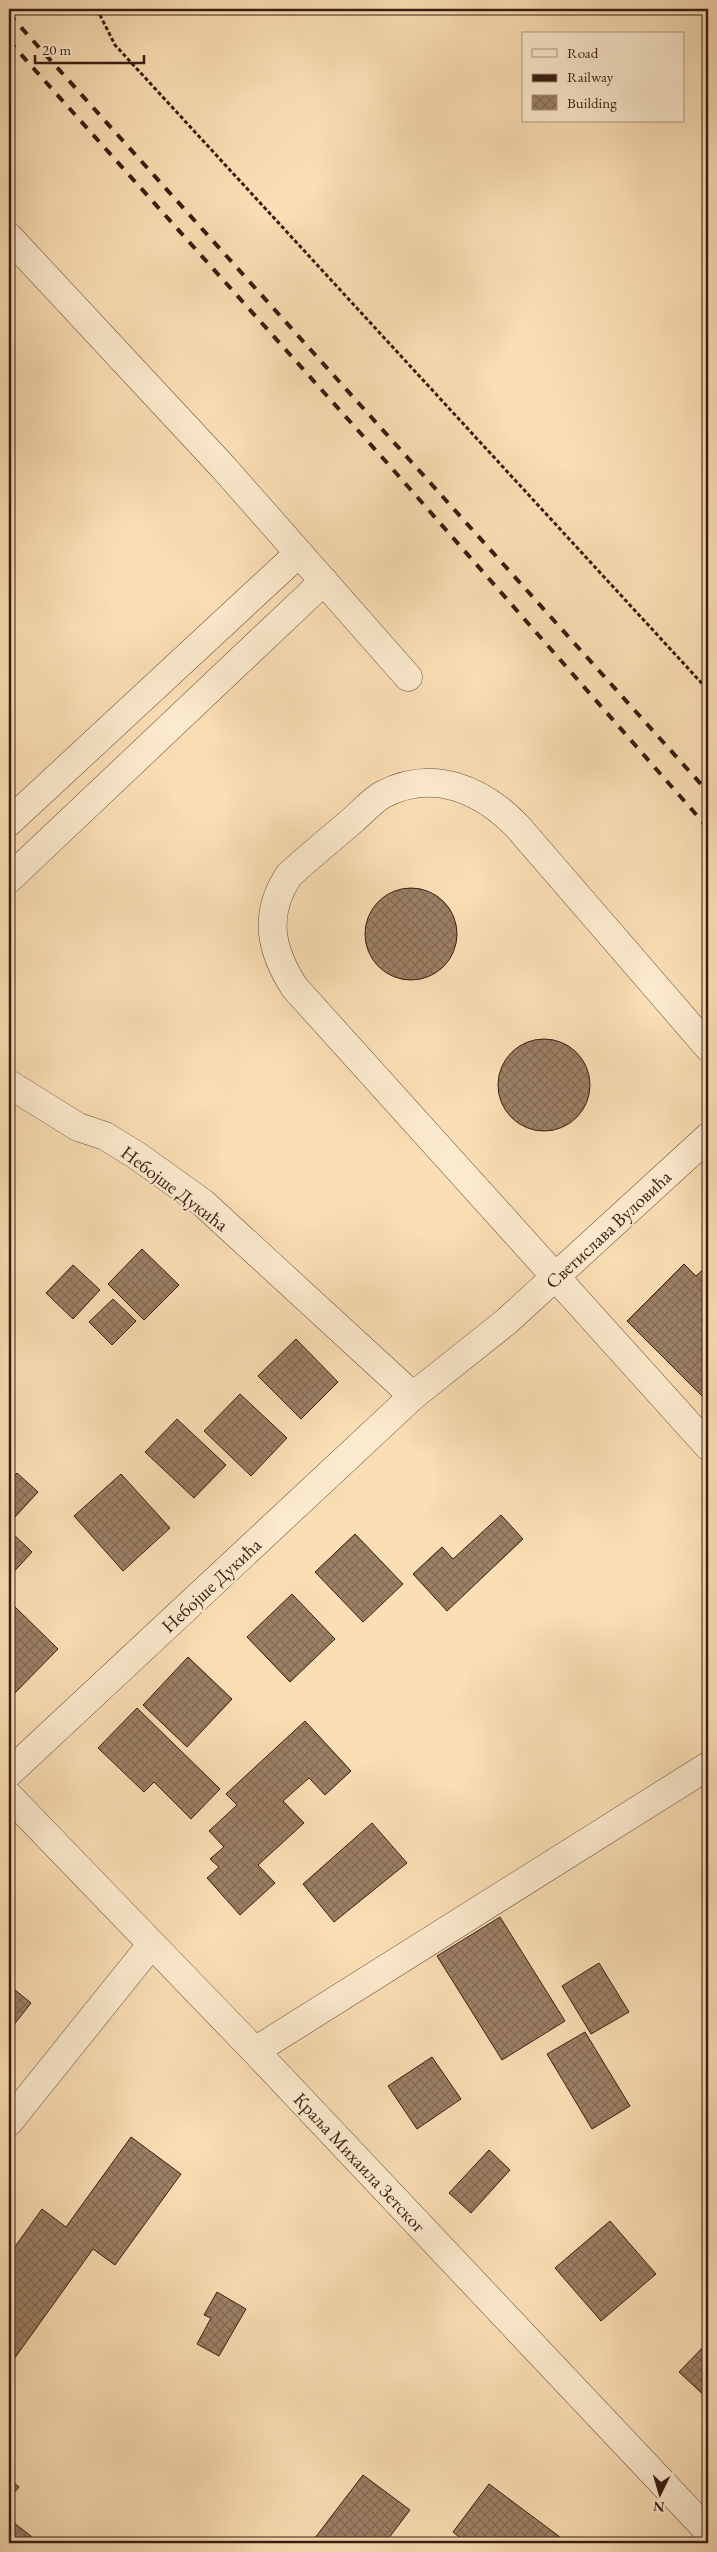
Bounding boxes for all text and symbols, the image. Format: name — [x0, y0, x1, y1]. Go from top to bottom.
scale bar — [35, 32, 144, 64]
legend — [522, 32, 684, 122]
text: 20 m — [42, 40, 71, 59]
text: Road — [567, 43, 599, 62]
text: Railway — [567, 67, 614, 86]
text: Building — [567, 93, 617, 112]
street label: Небојше Дукића — [116, 1140, 234, 1237]
street label: Светислава Вуловића — [540, 1164, 677, 1294]
street label: Небојше Дукића — [156, 1532, 267, 1638]
street label: Краља Михаила Зетског — [288, 2087, 431, 2238]
north arrow — [634, 2470, 684, 2520]
text: N — [652, 2497, 665, 2516]

